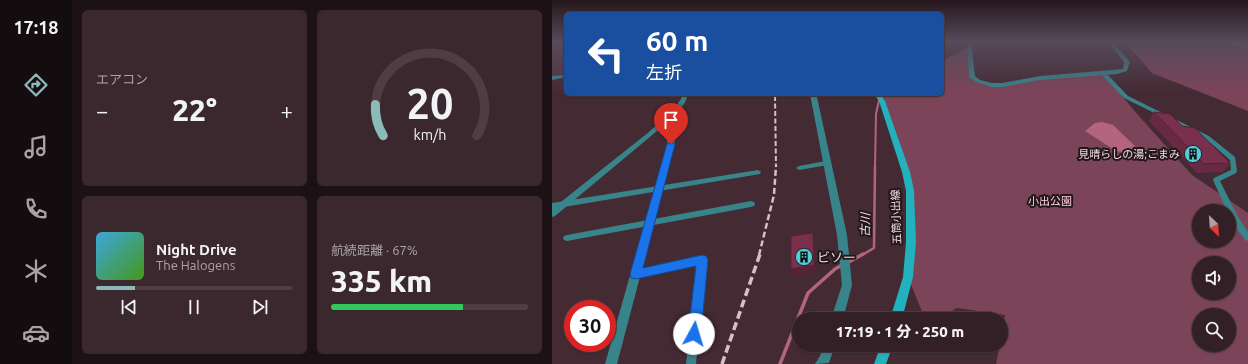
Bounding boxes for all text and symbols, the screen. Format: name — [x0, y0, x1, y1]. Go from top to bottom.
text: 17:18 — [13, 17, 59, 37]
text: 60 m — [646, 25, 708, 56]
icon: left — [580, 28, 632, 80]
text: 左折 — [646, 62, 682, 82]
icon: directions — [22, 71, 50, 99]
text: エアコン — [96, 72, 148, 86]
text: 20 — [406, 80, 453, 127]
text: 22° — [172, 93, 217, 127]
text: − — [96, 98, 108, 123]
text: + — [281, 98, 293, 123]
pin — [654, 103, 688, 144]
icon: arrive — [660, 109, 682, 131]
text: km/h — [413, 127, 446, 143]
icon: music — [22, 133, 50, 161]
building icon: 見晴らしの湯;こまみ — [1183, 144, 1203, 164]
place label: 見晴らしの湯;こまみ — [1078, 148, 1180, 160]
street label: 五筒小出線 — [889, 189, 903, 245]
icon: phone — [22, 195, 50, 223]
park label: 小出公園 — [1028, 195, 1072, 207]
north arrow — [1192, 204, 1236, 248]
map controls — [1192, 204, 1236, 352]
water label: 古川 — [858, 211, 872, 237]
text: Night Drive — [156, 241, 237, 258]
text: 航続距離 · 67% — [331, 243, 418, 257]
building icon: ビソー — [794, 247, 814, 267]
place label: ビソー — [817, 250, 856, 264]
button: sound — [1192, 256, 1236, 300]
icon: climate — [22, 257, 50, 285]
text: The Halogens — [156, 258, 235, 272]
text: 335 km — [331, 264, 432, 298]
icon: previous — [118, 296, 140, 318]
icon: pause — [183, 296, 205, 318]
icon: next — [249, 296, 271, 318]
speed limit sign: 30 — [564, 300, 616, 352]
button: search — [1192, 308, 1236, 352]
position arrow — [673, 313, 715, 355]
icon: car — [22, 319, 50, 347]
text: 17:19 · 1 分 · 250 m — [836, 323, 964, 340]

